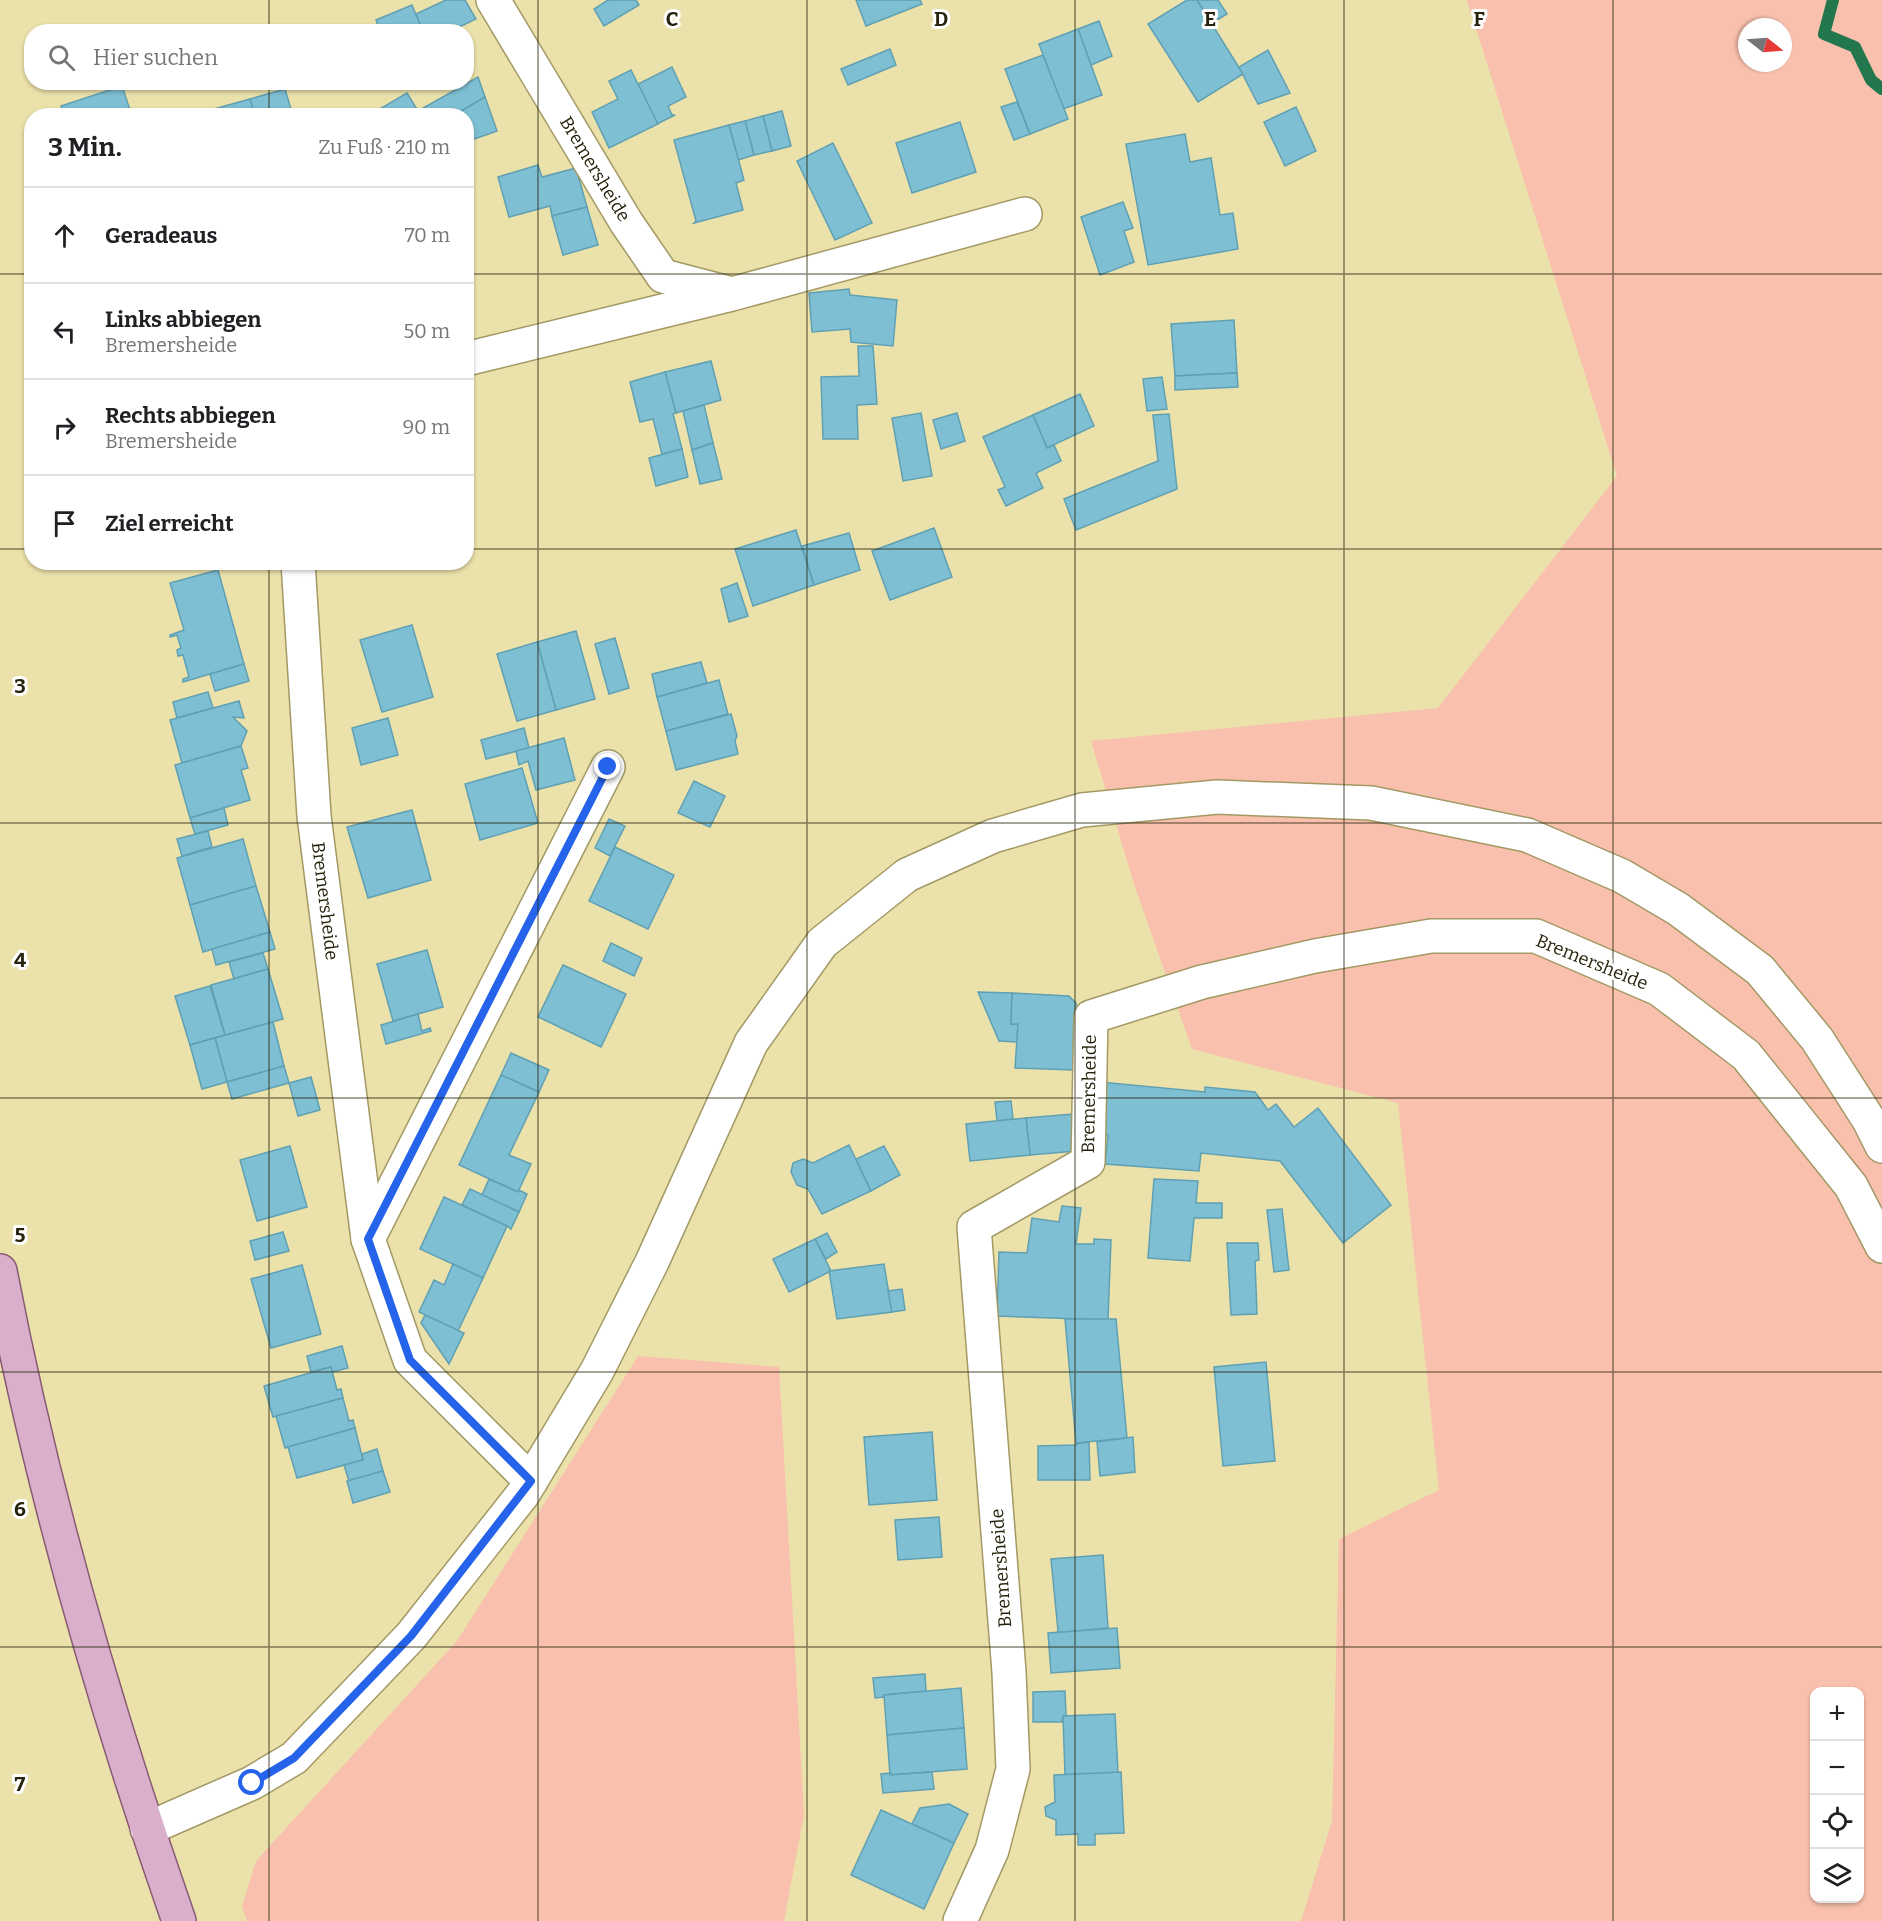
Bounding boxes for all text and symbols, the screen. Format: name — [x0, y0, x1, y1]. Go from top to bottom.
text: C — [666, 7, 678, 31]
text: D — [934, 7, 948, 31]
text: E — [1204, 7, 1216, 31]
text: F — [1473, 7, 1485, 31]
north arrow — [1738, 18, 1792, 72]
search box — [24, 24, 474, 90]
icon: search — [45, 41, 78, 74]
text: Hier suchen — [93, 44, 218, 71]
street label: Bremersheide — [555, 112, 635, 226]
text: 3 Min. — [48, 132, 122, 163]
text: Zu Fuß · 210 m — [318, 135, 450, 159]
icon: ahead — [48, 219, 81, 252]
text: Geradeaus — [105, 222, 217, 249]
text: 70 m — [404, 223, 450, 247]
text: Links abbiegen — [105, 306, 262, 333]
icon: left — [48, 315, 81, 348]
text: 50 m — [403, 319, 450, 343]
text: Bremersheide — [105, 333, 237, 357]
text: Rechts abbiegen — [105, 402, 276, 429]
icon: right — [48, 411, 81, 444]
text: 90 m — [402, 415, 450, 439]
text: Bremersheide — [105, 429, 237, 453]
icon: arrive — [48, 507, 81, 540]
text: Ziel erreicht — [105, 510, 234, 537]
text: 3 — [14, 674, 26, 698]
route end — [594, 753, 620, 779]
street label: Bremersheide — [307, 841, 343, 961]
street label: Bremersheide — [1533, 930, 1651, 994]
text: 4 — [14, 948, 26, 972]
street label: Bremersheide — [1077, 1034, 1101, 1154]
text: 5 — [15, 1223, 26, 1247]
text: 6 — [14, 1497, 26, 1521]
street label: Bremersheide — [986, 1508, 1016, 1628]
map controls — [1810, 1687, 1864, 1903]
button: + — [1810, 1687, 1864, 1741]
button: − — [1810, 1741, 1864, 1795]
route start — [238, 1769, 264, 1795]
text: 7 — [15, 1772, 26, 1796]
button: locate — [1810, 1795, 1864, 1849]
button: layers — [1810, 1849, 1864, 1903]

